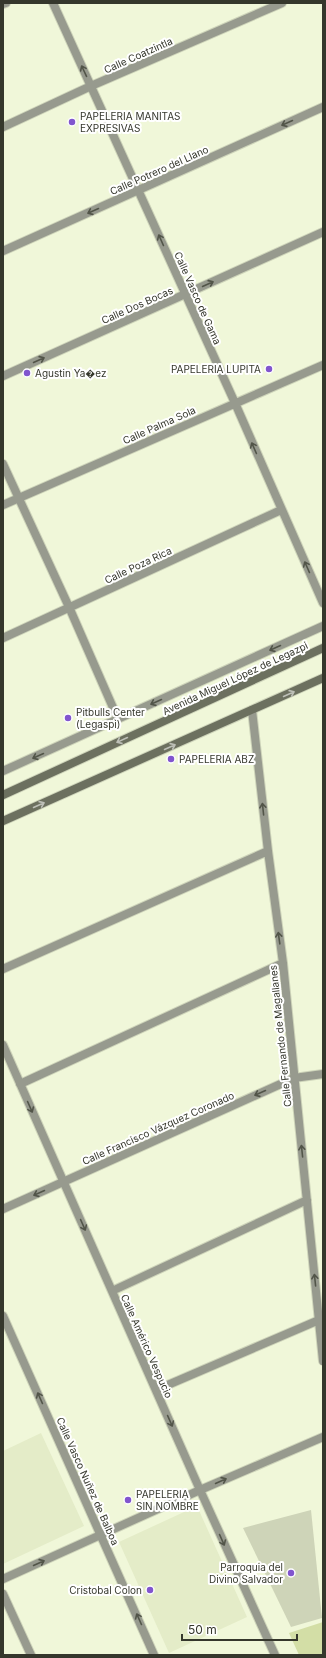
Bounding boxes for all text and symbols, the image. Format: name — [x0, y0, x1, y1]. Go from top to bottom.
street label: Calle Coatzintla — [102, 34, 174, 76]
one-way arrow — [80, 65, 87, 77]
place label: PAPELERIA MANITAS EXPRESIVAS — [80, 110, 181, 134]
marker: PAPELERIA MANITAS EXPRESIVAS — [67, 117, 77, 127]
one-way arrow — [282, 120, 294, 127]
street label: Calle Potrero del Llano — [108, 143, 210, 197]
one-way arrow — [87, 208, 99, 215]
one-way arrow — [157, 235, 164, 247]
street label: Calle Vasco de Gama — [172, 250, 224, 346]
one-way arrow — [202, 280, 214, 287]
street label: Calle Dos Bocas — [99, 284, 175, 326]
one-way arrow — [32, 355, 44, 363]
place label: PAPELERIA LUPITA — [171, 363, 261, 375]
marker: PAPELERIA LUPITA — [264, 364, 274, 374]
place label: Agustin Ya�ez — [35, 367, 107, 379]
marker: Agustin Ya�ez — [22, 368, 32, 378]
street label: Calle Palma Sola — [121, 404, 197, 446]
one-way arrow — [250, 443, 258, 455]
street label: Calle Poza Rica — [102, 544, 174, 586]
one-way arrow — [303, 562, 310, 574]
street label: Avenida Miguel López de Legazpi — [161, 639, 309, 717]
one-way arrow — [269, 645, 281, 652]
one-way arrow — [283, 690, 295, 697]
one-way arrow — [151, 699, 163, 706]
place label: Pitbulls Center (Legaspi) — [76, 706, 145, 730]
marker: Pitbulls Center (Legaspi) — [63, 713, 73, 723]
one-way arrow — [116, 737, 128, 745]
one-way arrow — [164, 743, 176, 750]
one-way arrow — [32, 752, 44, 760]
place label: PAPELERIA ABZ — [179, 753, 254, 765]
marker: PAPELERIA ABZ — [166, 754, 176, 764]
one-way arrow — [32, 801, 44, 808]
one-way arrow — [259, 803, 267, 816]
one-way arrow — [275, 932, 283, 945]
street label: Calle Fernando de Magallanes — [267, 964, 293, 1108]
street label: Calle Francisco Vázquez Coronado — [80, 1089, 236, 1167]
one-way arrow — [254, 1090, 266, 1097]
one-way arrow — [27, 1100, 34, 1112]
one-way arrow — [298, 1145, 306, 1158]
one-way arrow — [33, 1190, 45, 1197]
one-way arrow — [80, 1219, 87, 1231]
one-way arrow — [311, 1274, 319, 1287]
street label: Calle Américo Vespucio — [119, 1292, 175, 1400]
one-way arrow — [36, 1393, 43, 1405]
street label: Calle Vasco Nuñez de Balboa — [54, 1415, 122, 1547]
one-way arrow — [166, 1415, 174, 1427]
one-way arrow — [214, 1477, 226, 1484]
place label: PAPELERIA SIN NOMBRE — [136, 1488, 199, 1512]
marker: PAPELERIA SIN NOMBRE — [123, 1495, 133, 1505]
one-way arrow — [219, 1534, 226, 1546]
one-way arrow — [32, 1559, 44, 1566]
place label: Parroquia del Divino Salvador — [209, 1561, 283, 1585]
marker: Parroquia del Divino Salvador — [286, 1568, 296, 1578]
place label: Cristobal Colon — [69, 1584, 142, 1596]
marker: Cristobal Colon — [145, 1585, 155, 1595]
one-way arrow — [134, 1614, 142, 1626]
scale bar — [182, 1616, 297, 1642]
text: 50 m — [188, 1622, 217, 1637]

